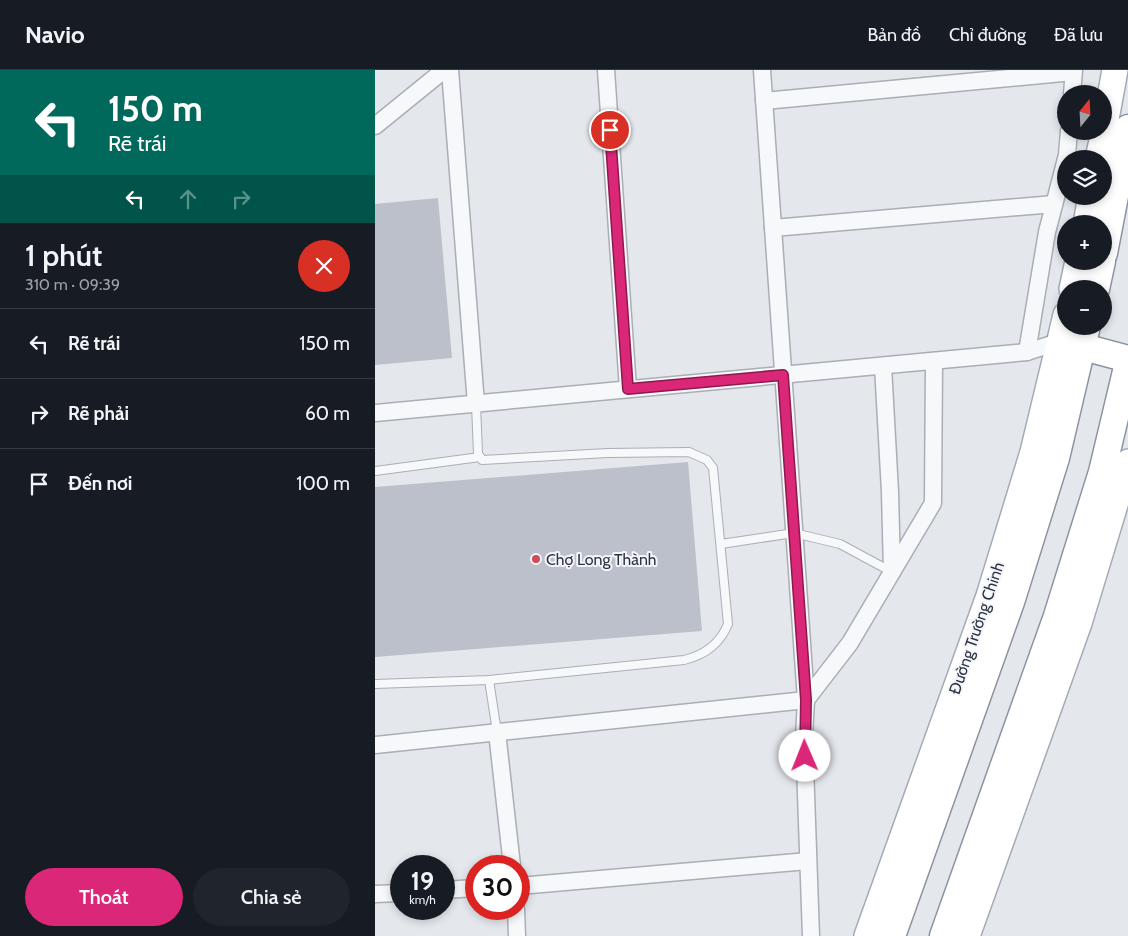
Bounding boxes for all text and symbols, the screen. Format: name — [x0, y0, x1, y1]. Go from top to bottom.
text: Navio — [25, 20, 85, 49]
text: Bản đồ — [868, 24, 921, 46]
text: Chỉ đường — [949, 24, 1026, 46]
text: Đã lưu — [1054, 24, 1103, 46]
north arrow — [1057, 85, 1113, 140]
map controls — [1057, 85, 1112, 335]
text: 150 m — [108, 87, 203, 130]
icon: left — [25, 90, 90, 155]
pin — [589, 109, 631, 151]
icon: arrive — [596, 116, 624, 144]
text: Rẽ trái — [108, 130, 167, 157]
button: layers — [1057, 150, 1112, 205]
icon: left — [121, 185, 149, 213]
icon: ahead — [174, 185, 202, 213]
icon: right — [227, 185, 255, 213]
button: + — [1057, 215, 1112, 270]
text: 1 phút — [25, 237, 102, 274]
button: close — [298, 240, 350, 292]
text: 310 m · 09:39 — [25, 275, 120, 294]
button: − — [1057, 280, 1112, 335]
icon: left — [25, 330, 53, 358]
text: Rẽ trái — [68, 332, 120, 355]
text: 150 m — [299, 332, 350, 355]
icon: right — [25, 400, 53, 428]
text: Rẽ phải — [68, 402, 129, 425]
text: 60 m — [305, 402, 350, 425]
icon: arrive — [25, 470, 53, 498]
text: Đến nơi — [68, 472, 132, 495]
text: 100 m — [296, 472, 350, 495]
place label: Chợ Long Thành — [546, 550, 657, 569]
marker: Chợ Long Thành — [530, 553, 542, 565]
street label: Đường Trường Chinh — [945, 559, 1008, 697]
position arrow — [778, 729, 830, 781]
speed limit sign: 30 — [465, 855, 530, 920]
text: 19 — [411, 866, 434, 896]
button: Thoát — [25, 868, 183, 926]
button: Chia sẻ — [193, 868, 350, 926]
text: km/h — [409, 892, 436, 907]

